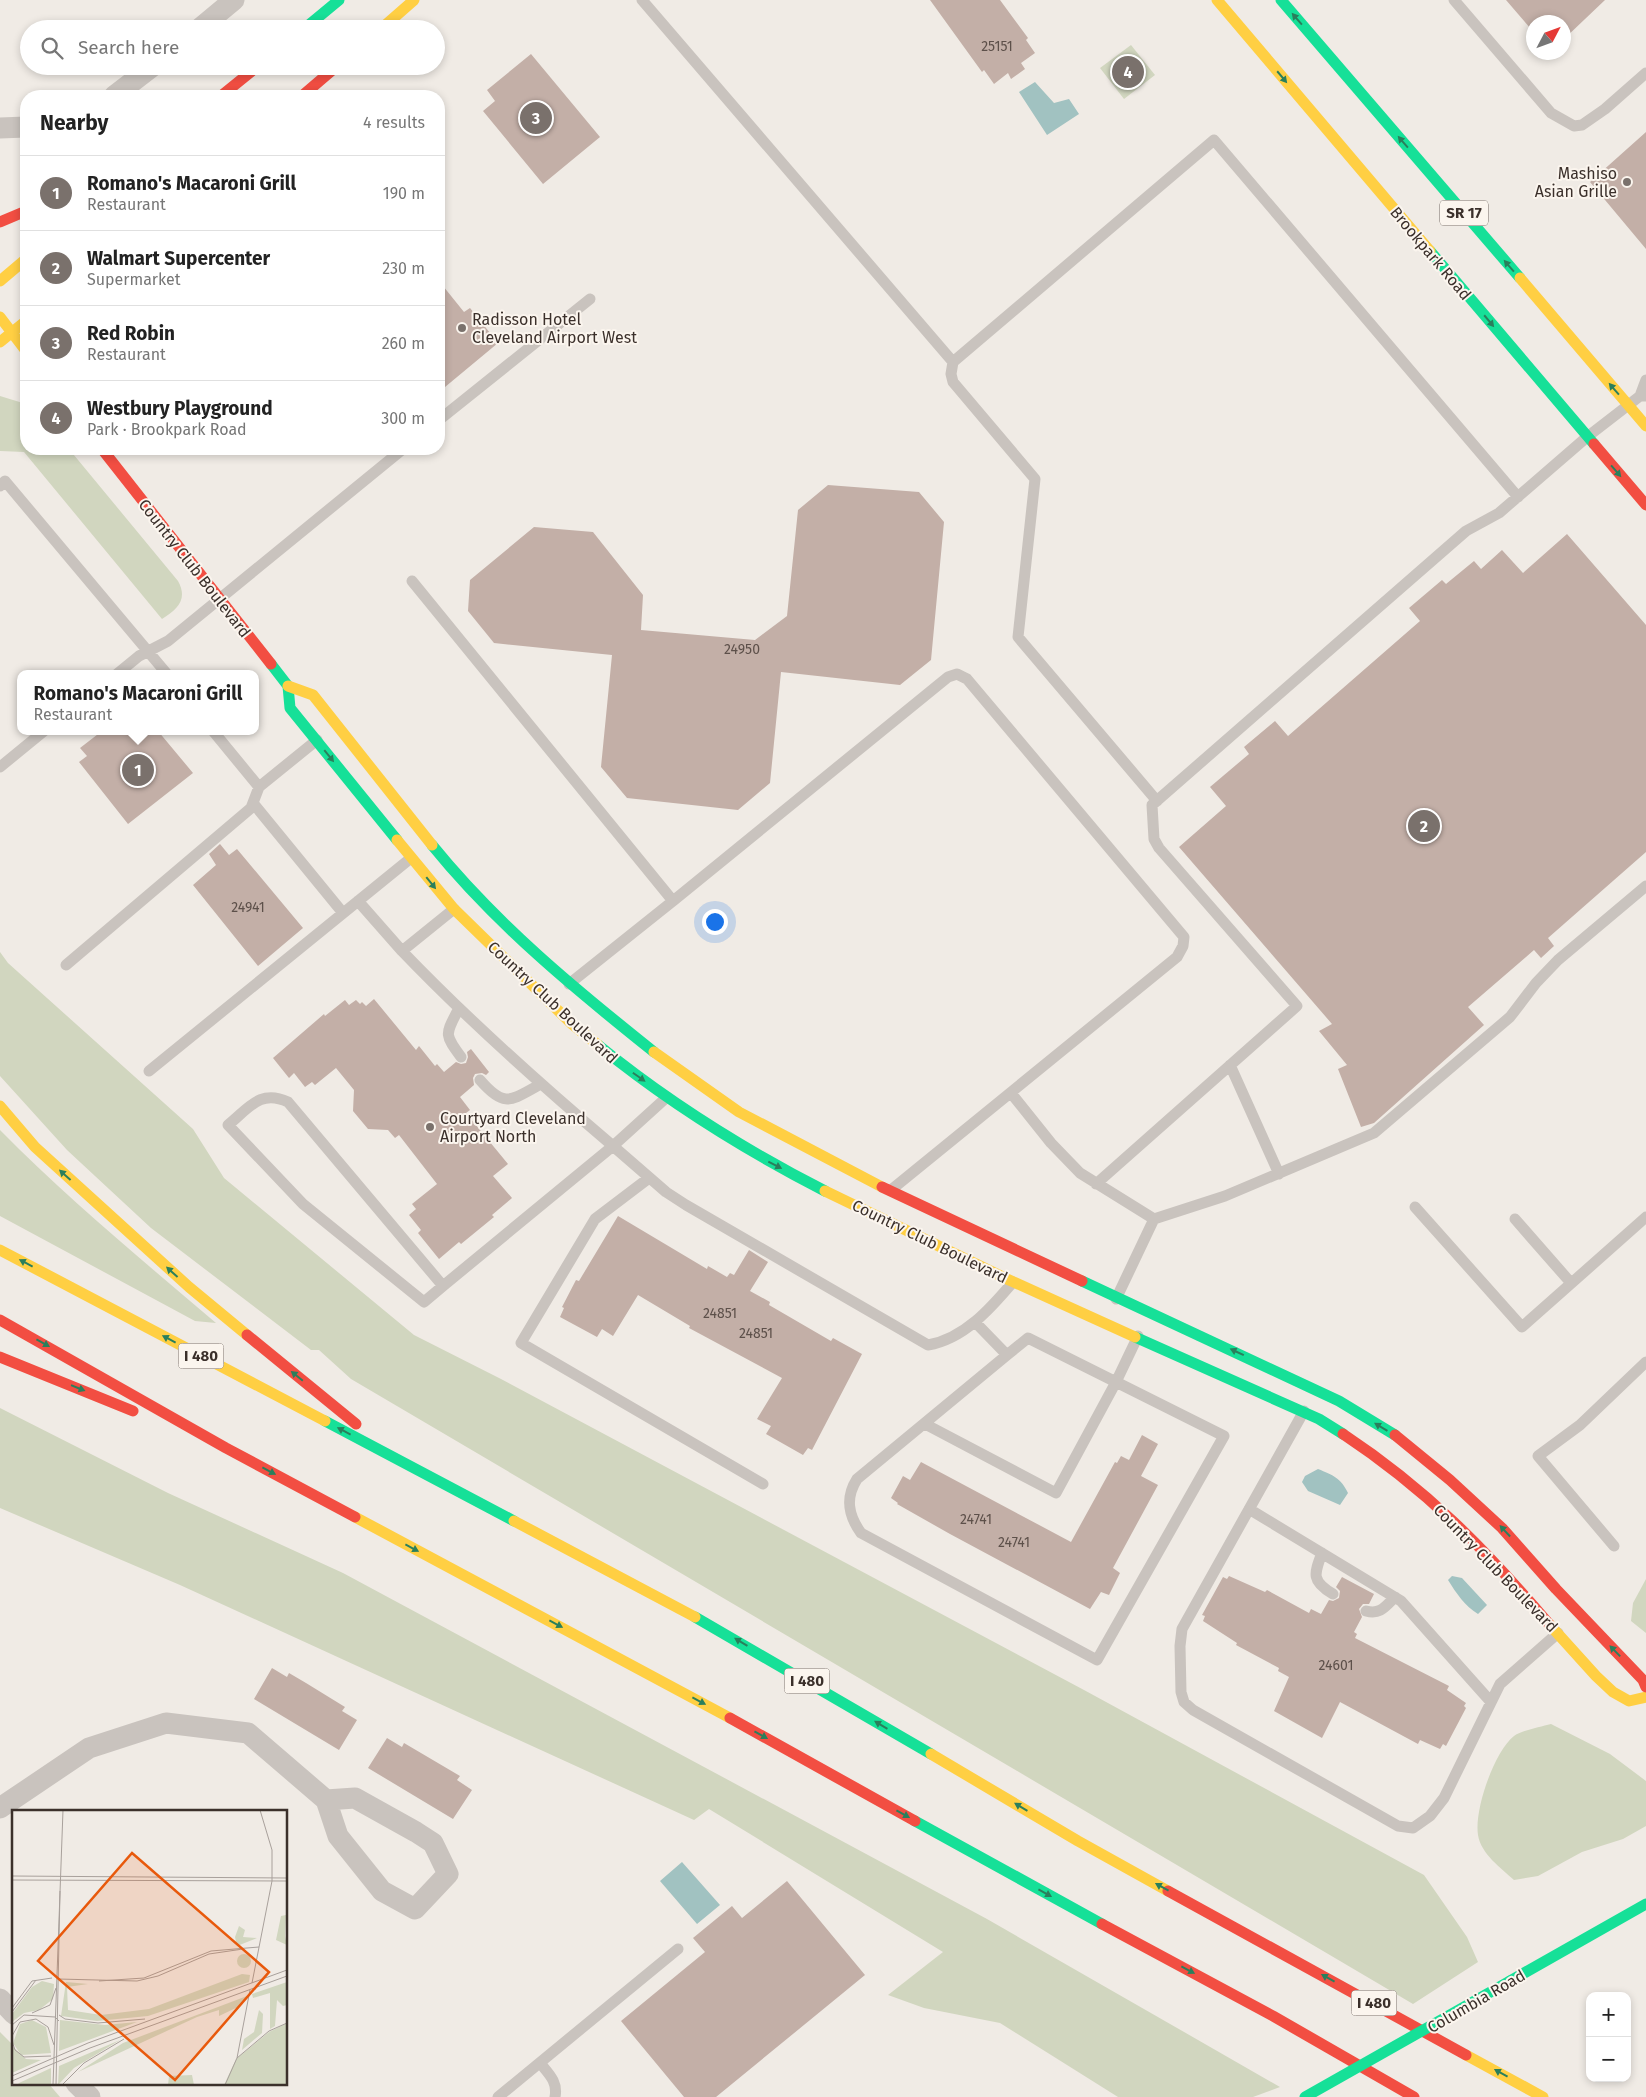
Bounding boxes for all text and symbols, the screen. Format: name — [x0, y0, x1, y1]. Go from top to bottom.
one-way arrow — [1292, 12, 1303, 25]
north arrow — [1526, 15, 1571, 60]
search box — [20, 20, 445, 75]
icon: search — [38, 34, 66, 62]
text: Search here — [78, 36, 179, 59]
house number: 25151 — [981, 38, 1013, 55]
pin: 4 — [1112, 53, 1144, 91]
one-way arrow — [1277, 71, 1288, 84]
pin: 3 — [520, 99, 552, 137]
text: Nearby — [40, 110, 108, 136]
text: 4 results — [363, 113, 425, 132]
one-way arrow — [1397, 137, 1409, 149]
place label: Mashiso Asian Grille — [1535, 164, 1617, 201]
text: Romano's Macaroni Grill — [87, 172, 296, 195]
marker: Mashiso Asian Grille — [1621, 176, 1633, 188]
text: 1 — [52, 184, 60, 203]
text: 190 m — [383, 184, 425, 203]
text: Restaurant — [87, 195, 166, 214]
road number: SR 17 — [1440, 200, 1488, 226]
street label: Brookpark Road — [1386, 203, 1475, 304]
text: Walmart Supercenter — [87, 247, 270, 270]
text: 2 — [52, 259, 60, 278]
text: 230 m — [382, 259, 425, 278]
one-way arrow — [1503, 259, 1514, 272]
text: Supermarket — [87, 270, 181, 289]
place label: Radisson Hotel Cleveland Airport West — [472, 310, 637, 347]
one-way arrow — [1483, 314, 1494, 327]
text: Red Robin — [87, 322, 175, 345]
marker: Radisson Hotel Cleveland Airport West — [456, 322, 468, 334]
text: 3 — [52, 334, 60, 353]
text: 260 m — [382, 334, 425, 353]
text: Restaurant — [87, 345, 166, 364]
one-way arrow — [1609, 383, 1620, 396]
text: Westbury Playground — [87, 397, 273, 420]
text: 4 — [51, 409, 61, 428]
text: 300 m — [381, 409, 425, 428]
text: Park · Brookpark Road — [87, 420, 247, 439]
one-way arrow — [1611, 464, 1622, 477]
street label: Country Club Boulevard — [135, 495, 255, 641]
house number: 24950 — [724, 641, 760, 658]
popup — [17, 670, 259, 735]
text: Romano's Macaroni Grill — [33, 682, 243, 705]
text: Restaurant — [33, 705, 112, 724]
one-way arrow — [324, 749, 335, 762]
pin: 1 — [122, 751, 154, 789]
pin: 2 — [1408, 807, 1440, 845]
one-way arrow — [426, 876, 437, 889]
house number: 24941 — [231, 899, 265, 916]
your location — [702, 909, 728, 935]
street label: Country Club Boulevard — [484, 937, 621, 1067]
one-way arrow — [632, 1072, 645, 1082]
place label: Courtyard Cleveland Airport North — [440, 1109, 586, 1146]
marker: Courtyard Cleveland Airport North — [424, 1121, 436, 1133]
one-way arrow — [768, 1161, 782, 1169]
one-way arrow — [59, 1169, 72, 1180]
street label: Country Club Boulevard — [849, 1196, 1011, 1287]
one-way arrow — [18, 1259, 33, 1267]
one-way arrow — [167, 1266, 179, 1278]
house number: 24851 — [703, 1305, 737, 1322]
house number: 24851 — [739, 1325, 773, 1342]
one-way arrow — [162, 1335, 177, 1343]
one-way arrow — [35, 1339, 50, 1347]
road number: I 480 — [178, 1344, 224, 1368]
one-way arrow — [1229, 1348, 1244, 1356]
one-way arrow — [291, 1370, 304, 1381]
one-way arrow — [71, 1385, 85, 1393]
one-way arrow — [1374, 1422, 1387, 1431]
one-way arrow — [337, 1427, 351, 1435]
one-way arrow — [262, 1467, 276, 1475]
street label: Country Club Boulevard — [1430, 1500, 1562, 1636]
house number: 24741 — [960, 1511, 992, 1528]
one-way arrow — [1499, 1525, 1511, 1537]
house number: 24741 — [998, 1534, 1030, 1551]
one-way arrow — [406, 1543, 419, 1552]
one-way arrow — [548, 1620, 563, 1628]
one-way arrow — [734, 1638, 748, 1647]
one-way arrow — [1609, 1645, 1621, 1657]
house number: 24601 — [1319, 1657, 1354, 1674]
road number: I 480 — [784, 1668, 830, 1694]
one-way arrow — [692, 1697, 706, 1705]
one-way arrow — [874, 1720, 888, 1729]
one-way arrow — [754, 1730, 767, 1739]
one-way arrow — [1014, 1803, 1028, 1812]
one-way arrow — [896, 1809, 909, 1818]
inset map — [12, 1810, 288, 2084]
one-way arrow — [1155, 1883, 1170, 1891]
one-way arrow — [1038, 1888, 1051, 1897]
one-way arrow — [1180, 1966, 1195, 1974]
street label: Columbia Road — [1424, 1966, 1528, 2037]
one-way arrow — [1320, 1974, 1335, 1982]
road number: I 480 — [1352, 1990, 1396, 2016]
map controls — [1586, 1992, 1631, 2082]
button: + — [1586, 1992, 1631, 2037]
button: − — [1586, 2037, 1631, 2082]
one-way arrow — [1494, 2069, 1508, 2077]

